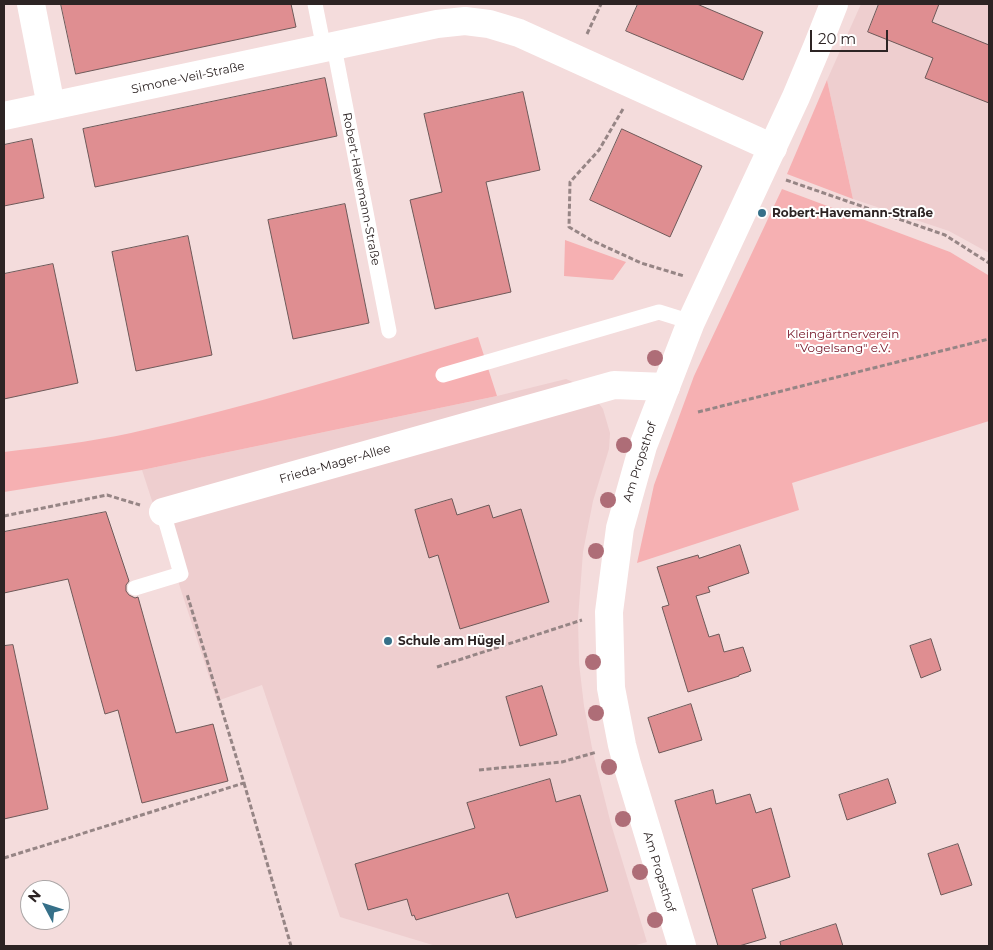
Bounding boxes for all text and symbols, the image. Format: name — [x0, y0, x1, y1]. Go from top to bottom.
scale bar — [813, 20, 890, 52]
text: 20 m — [818, 29, 856, 48]
street label: Simone-Veil-Straße — [130, 59, 246, 97]
street label: Robert-Havemann-Straße — [339, 111, 383, 267]
place label: Robert-Havemann-Straße — [772, 206, 933, 220]
marker: Robert-Havemann-Straße — [756, 207, 768, 219]
park label: Kleingärtnerverein "Vogelsang" e.V. — [787, 327, 899, 355]
street label: Am Propsthof — [620, 420, 660, 504]
street label: Frieda-Mager-Allee — [278, 441, 392, 487]
place label: Schule am Hügel — [398, 634, 505, 648]
marker: Schule am Hügel — [382, 635, 394, 647]
street label: Am Propsthof — [640, 830, 678, 914]
north arrow — [20, 880, 70, 930]
text: N — [24, 886, 45, 906]

